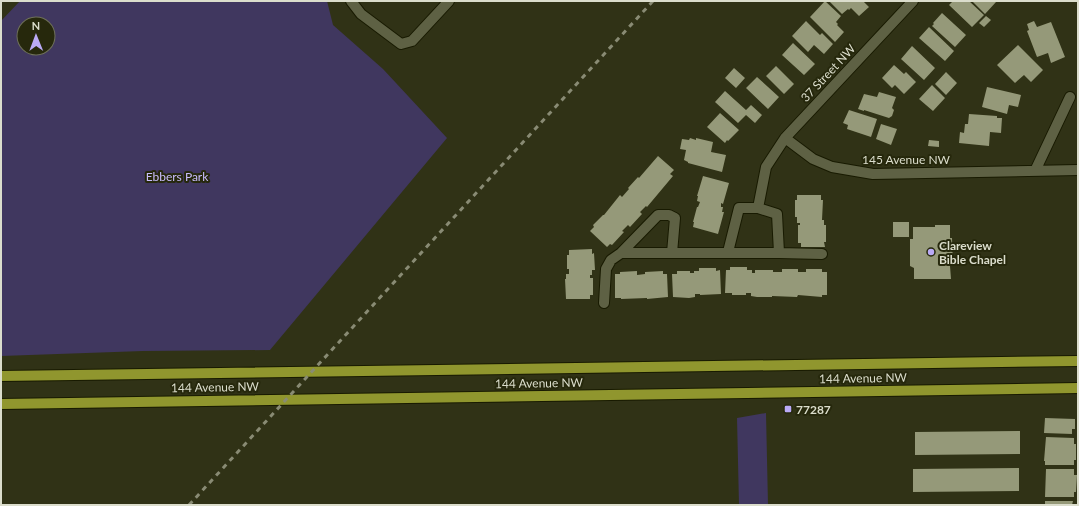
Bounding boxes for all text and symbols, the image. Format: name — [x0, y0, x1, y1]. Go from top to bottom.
north arrow — [16, 16, 56, 56]
text: N — [31, 19, 40, 32]
street label: 37 Street NW — [798, 41, 859, 105]
street label: 145 Avenue NW — [862, 152, 951, 167]
park label: Ebbers Park — [146, 169, 209, 184]
place label: Clareview Bible Chapel — [939, 238, 1006, 267]
marker: Clareview Bible Chapel — [926, 247, 936, 257]
street label: 144 Avenue NW — [819, 370, 908, 386]
street label: 144 Avenue NW — [495, 375, 584, 391]
street label: 144 Avenue NW — [171, 379, 260, 395]
place label: 77287 — [796, 402, 831, 417]
marker: 77287 — [783, 404, 793, 414]

